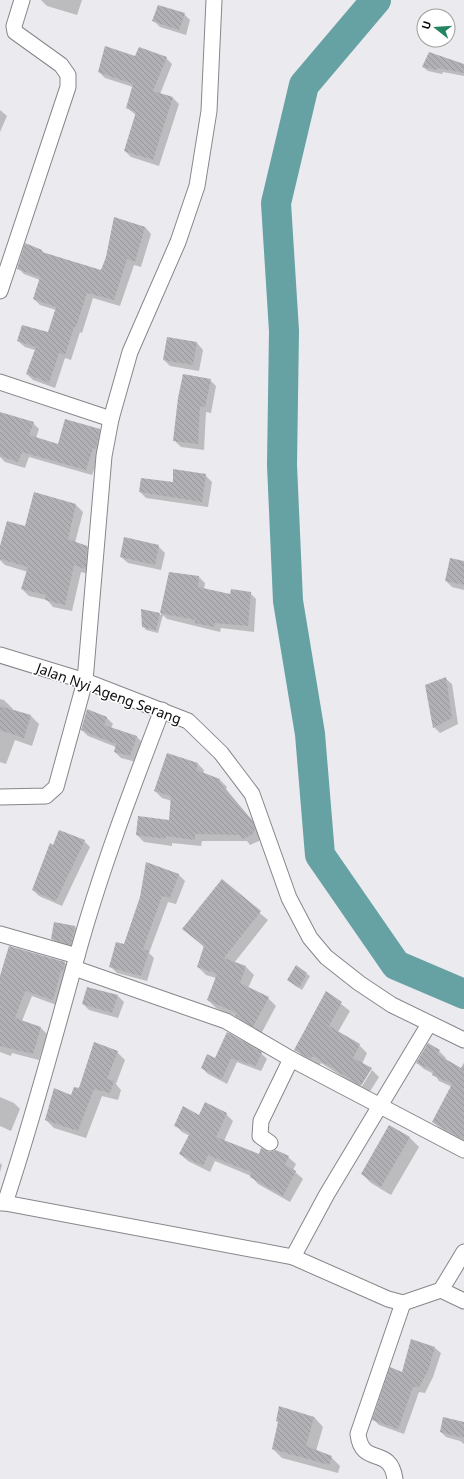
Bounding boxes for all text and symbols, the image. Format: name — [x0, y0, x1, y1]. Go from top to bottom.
north arrow — [416, 8, 456, 48]
text: U — [418, 19, 434, 31]
street label: Jalan Nyi Ageng Serang — [32, 657, 184, 728]

